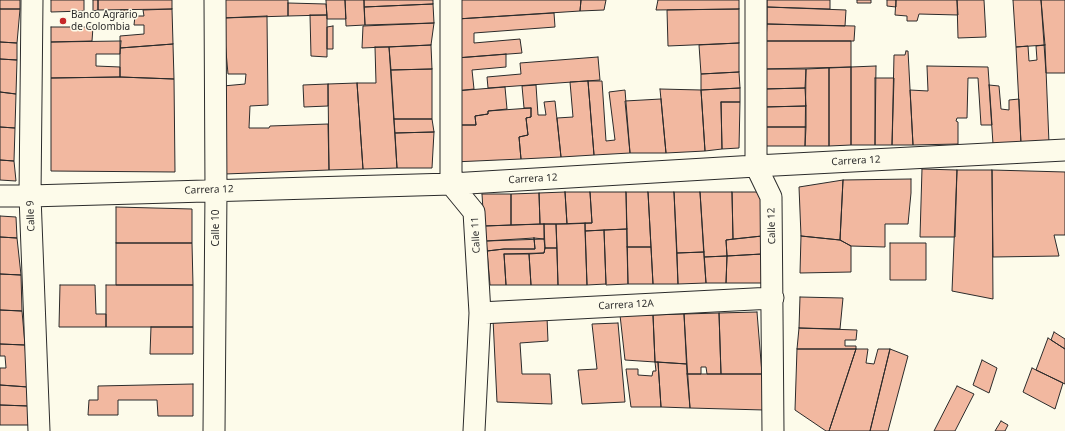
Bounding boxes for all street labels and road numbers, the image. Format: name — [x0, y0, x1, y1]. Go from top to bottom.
street label: Carrera 12 — [831, 154, 881, 168]
street label: Carrera 12 — [508, 172, 558, 186]
street label: Carrera 12 — [184, 183, 234, 197]
street label: Calle 9 — [24, 200, 38, 232]
street label: Calle 12 — [766, 208, 778, 244]
street label: Calle 10 — [210, 210, 222, 246]
street label: Calle 11 — [469, 216, 483, 254]
street label: Carrera 12A — [598, 298, 654, 312]

